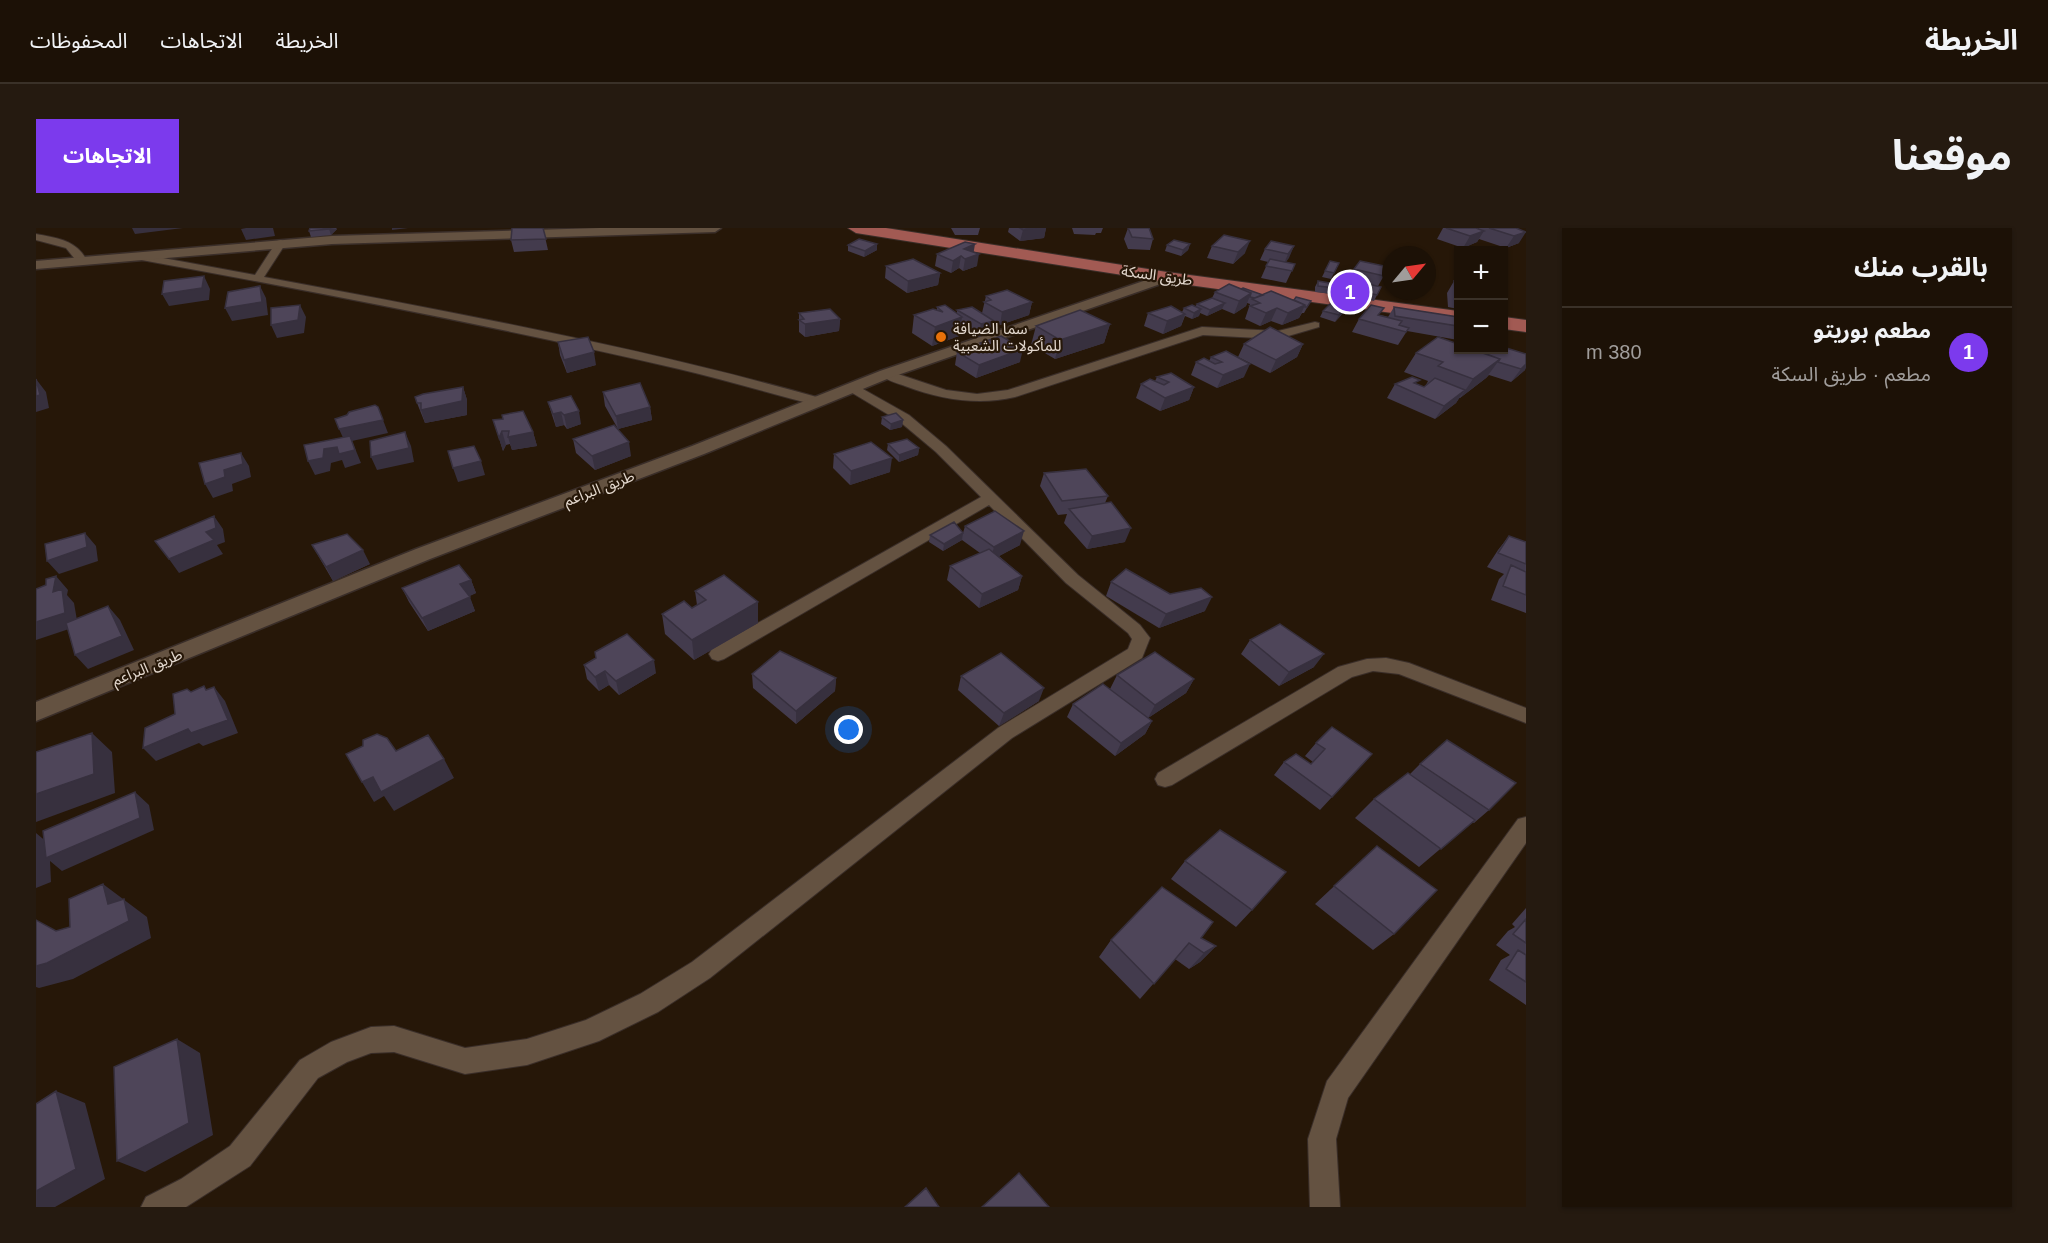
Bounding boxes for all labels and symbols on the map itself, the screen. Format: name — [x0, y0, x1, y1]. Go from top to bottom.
north arrow — [1382, 246, 1436, 300]
street label: طريق السكة — [1120, 262, 1194, 290]
pin: 1 — [1330, 270, 1370, 314]
place label: سما الضيافة للمأكولات الشعبية — [953, 320, 1062, 355]
marker: سما الضيافة للمأكولات الشعبية — [934, 330, 948, 344]
street label: طريق البراعم — [561, 467, 638, 512]
street label: طريق البراعم — [109, 645, 186, 692]
your location — [834, 715, 863, 744]

